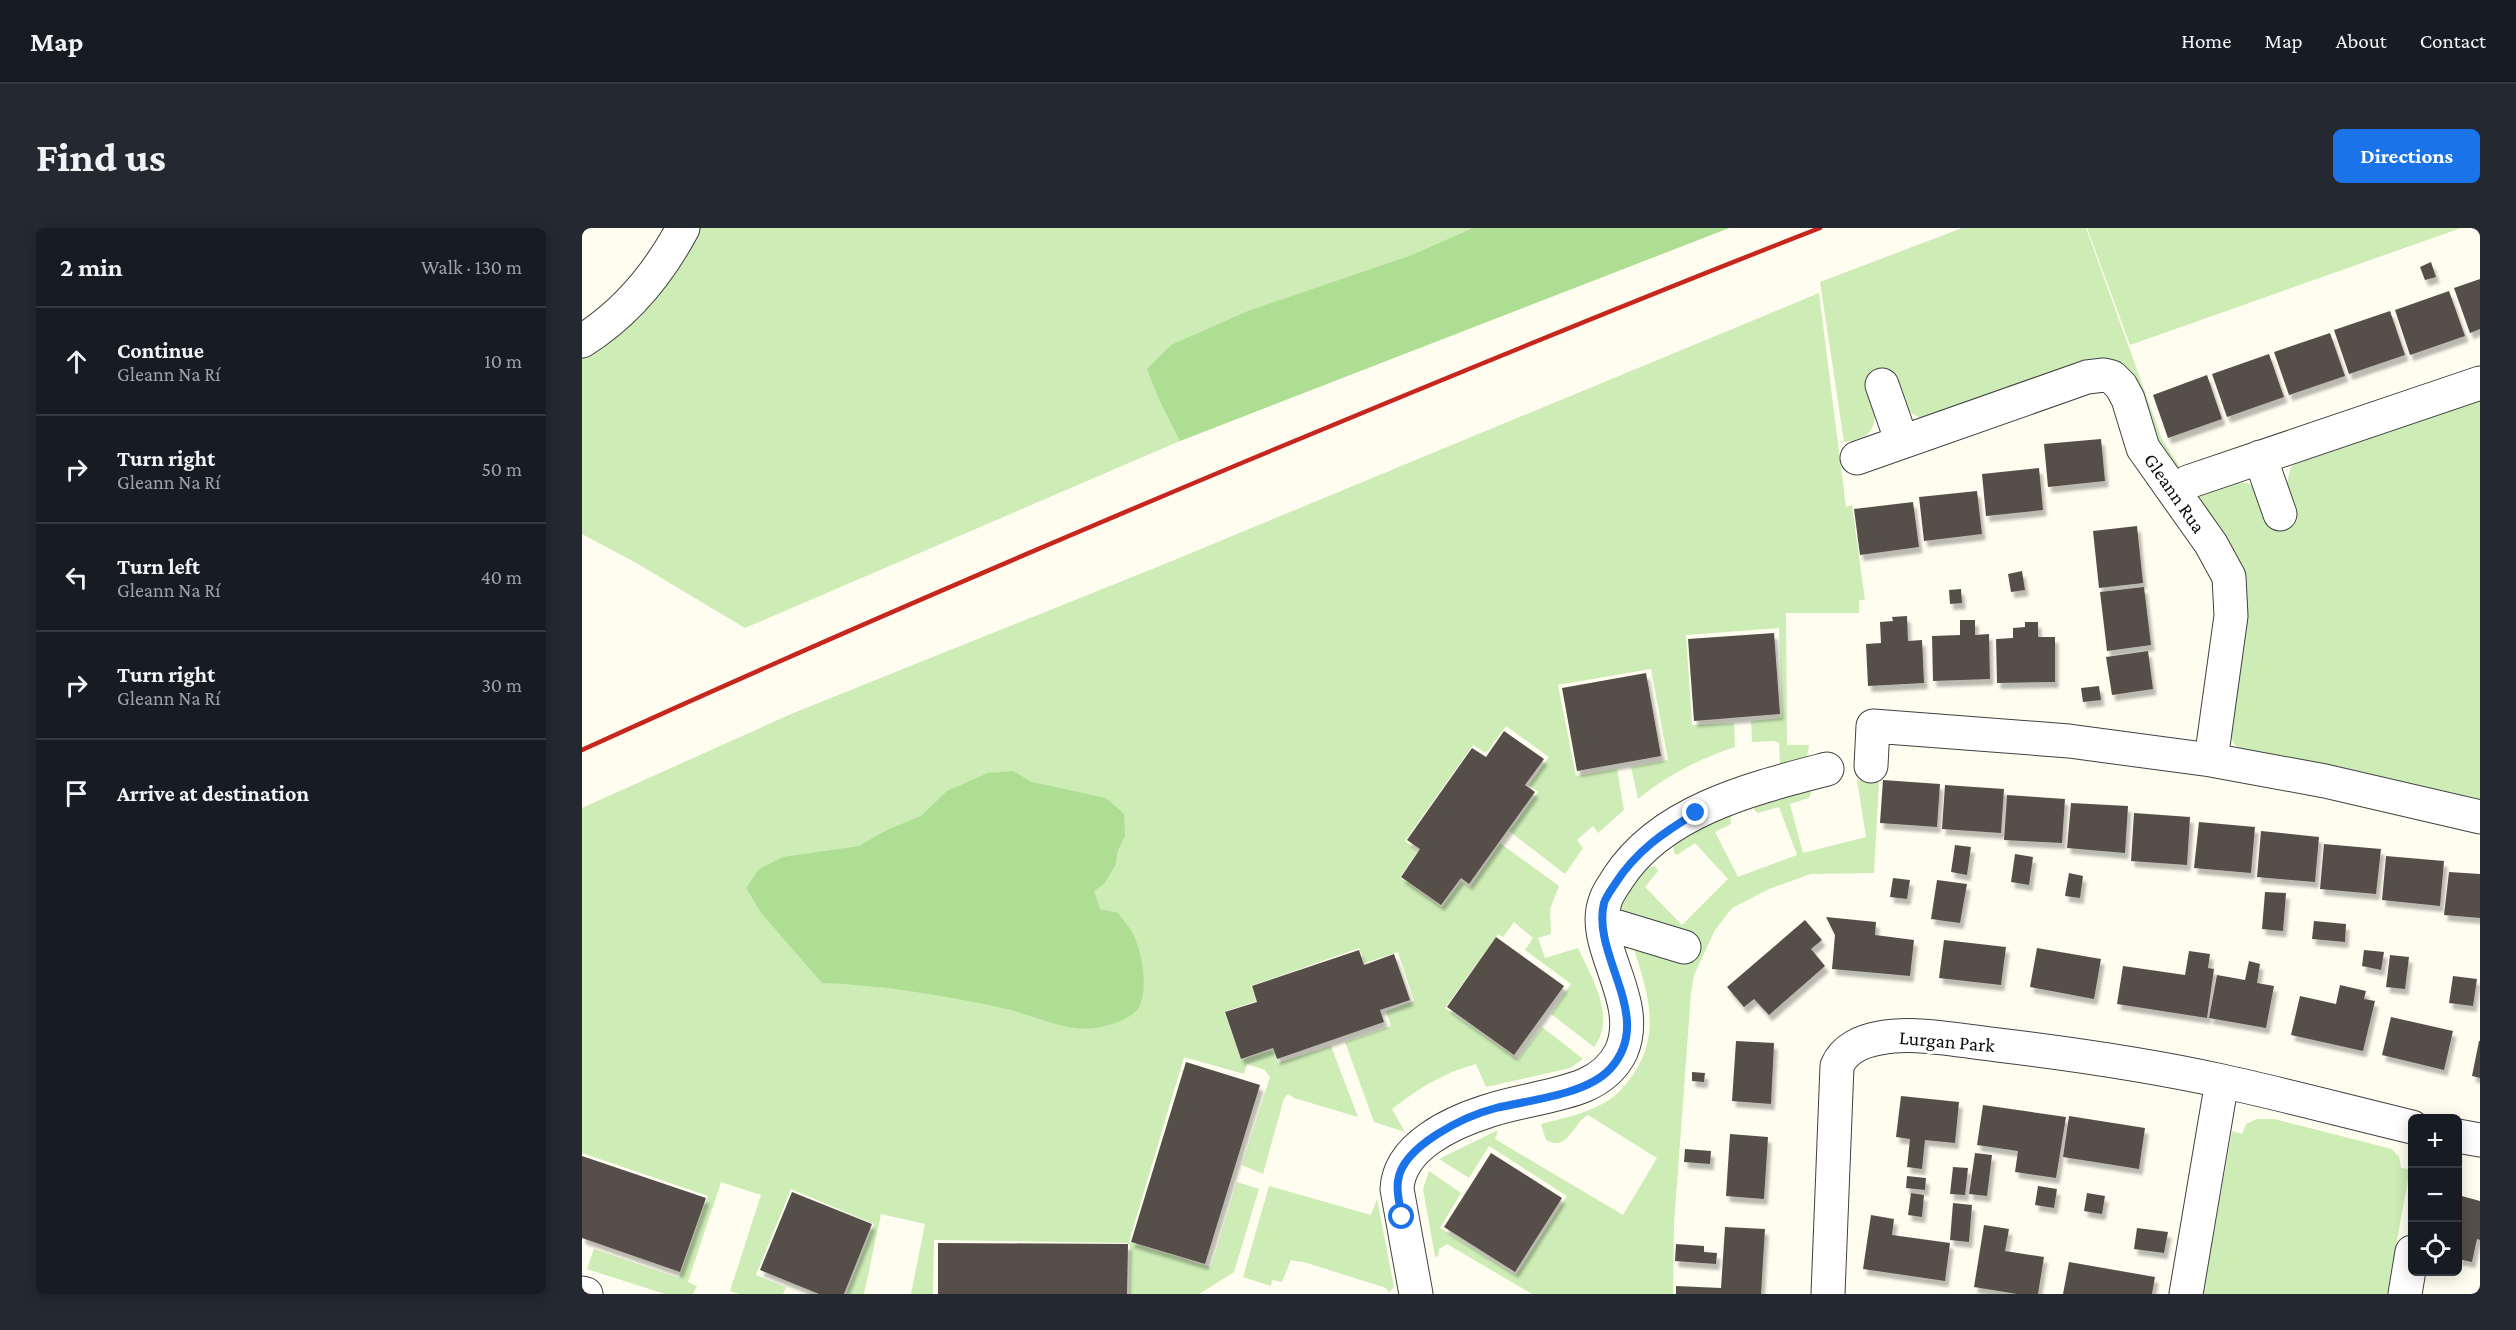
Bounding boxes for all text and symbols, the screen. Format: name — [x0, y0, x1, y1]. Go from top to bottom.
text: Map — [30, 26, 83, 57]
text: Home — [2181, 29, 2231, 53]
text: Map — [2264, 29, 2303, 53]
text: About — [2336, 29, 2387, 53]
text: Contact — [2420, 29, 2486, 53]
button: Directions — [2333, 129, 2480, 183]
text: Find us — [36, 133, 166, 180]
text: 2 min — [60, 253, 123, 282]
text: Walk · 130 m — [421, 256, 522, 278]
text: Continue — [117, 338, 204, 363]
icon: ahead — [60, 345, 93, 378]
text: 10 m — [484, 350, 522, 372]
text: Gleann Na Rí — [117, 363, 221, 385]
text: Turn right — [117, 446, 215, 471]
street label: Gleann Rua — [2140, 449, 2210, 537]
icon: right — [60, 453, 93, 486]
text: 50 m — [481, 458, 522, 480]
text: Gleann Na Rí — [117, 471, 221, 493]
text: Turn left — [117, 554, 200, 579]
icon: left — [60, 561, 93, 594]
text: 40 m — [481, 566, 522, 588]
text: Gleann Na Rí — [117, 579, 221, 601]
text: Turn right — [117, 662, 215, 687]
icon: right — [60, 669, 93, 702]
text: 30 m — [481, 674, 522, 696]
text: Gleann Na Rí — [117, 687, 221, 709]
icon: arrive — [60, 777, 93, 810]
text: Arrive at destination — [117, 781, 309, 806]
route end — [1682, 799, 1708, 825]
street label: Lurgan Park — [1898, 1026, 1996, 1057]
map controls — [2408, 1114, 2462, 1276]
button: + — [2408, 1114, 2462, 1168]
button: − — [2408, 1168, 2462, 1222]
route start — [1388, 1203, 1414, 1229]
button: locate — [2408, 1222, 2462, 1276]

